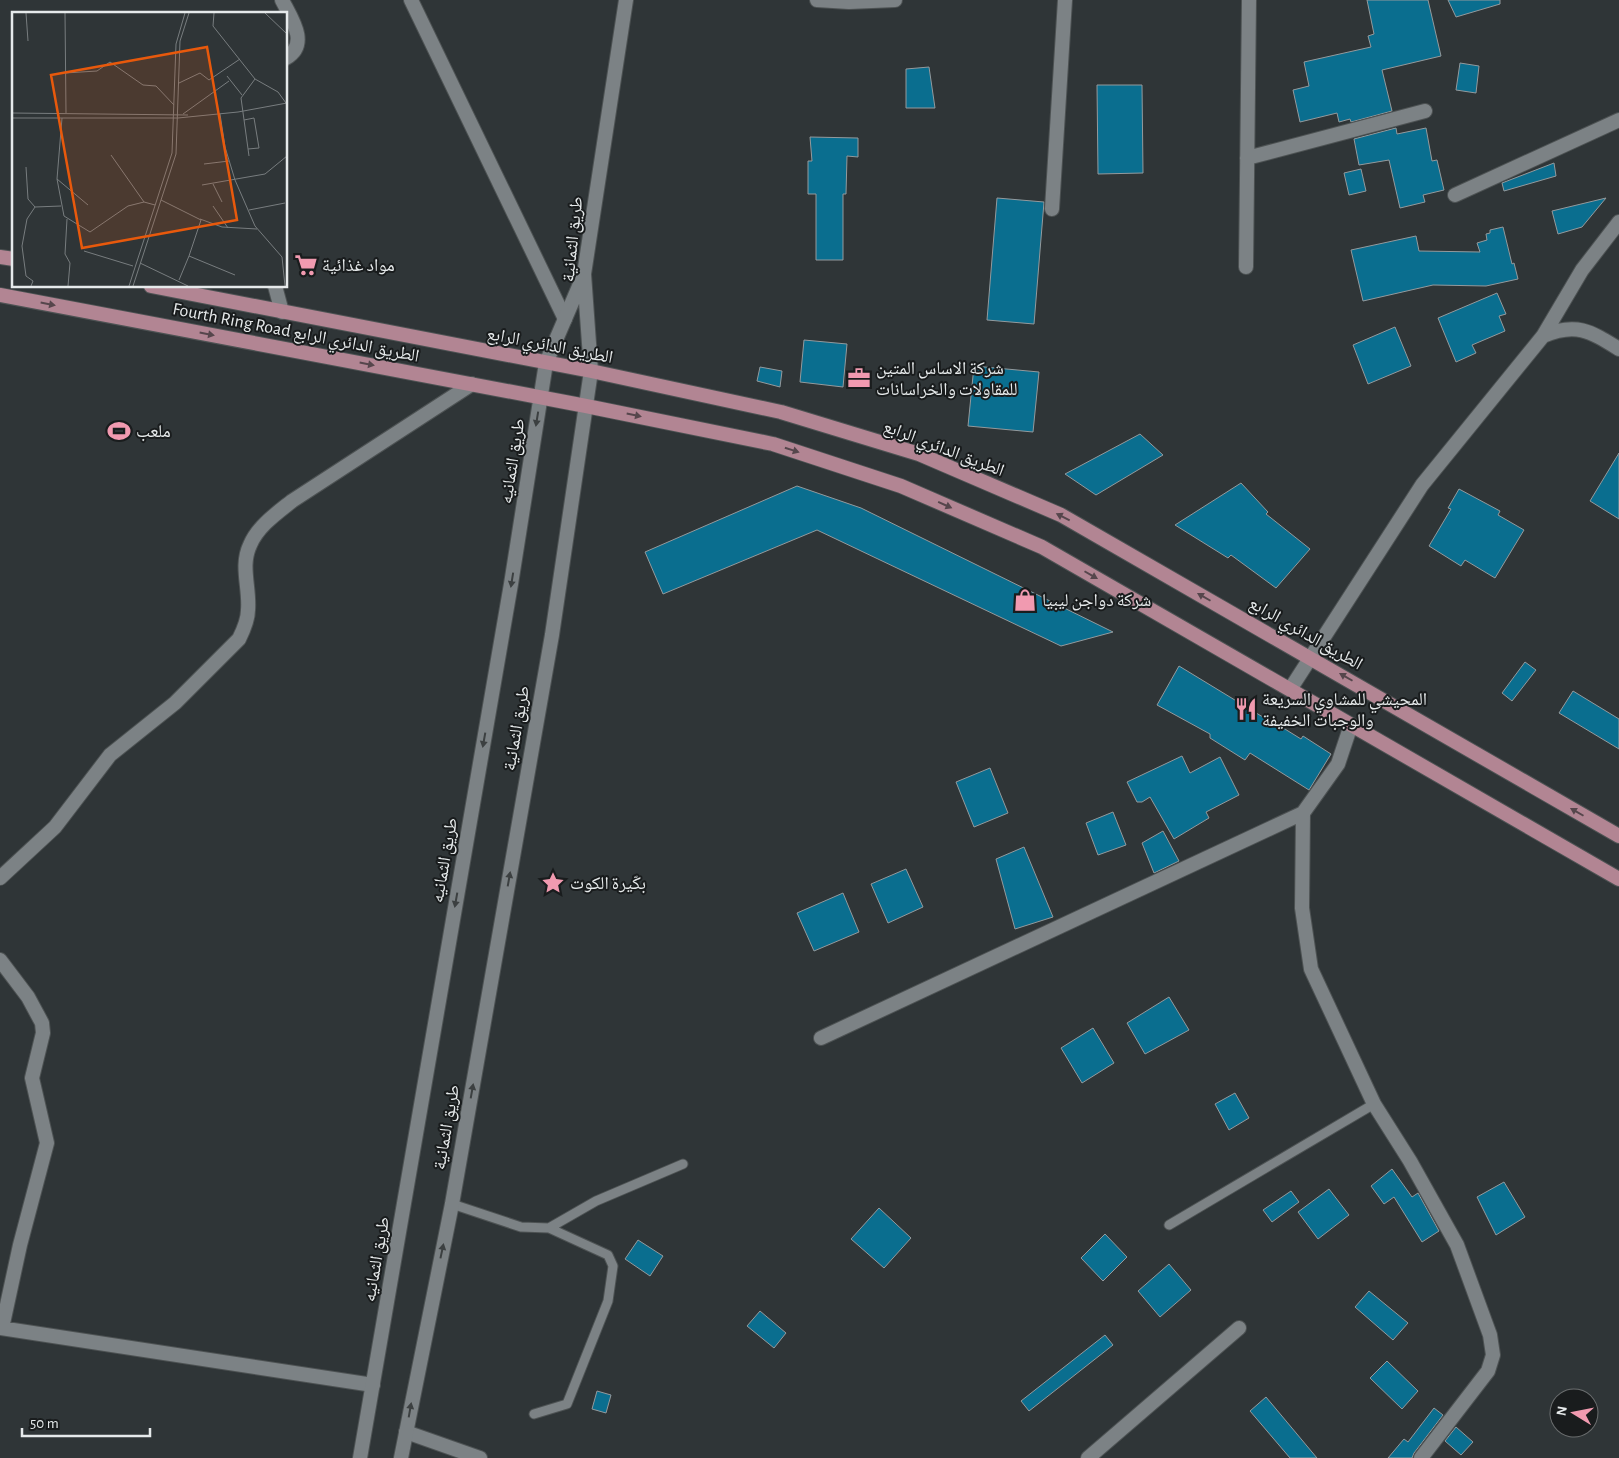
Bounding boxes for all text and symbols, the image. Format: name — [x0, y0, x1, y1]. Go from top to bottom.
inset map — [12, 12, 288, 288]
street label: طريق الثمانية — [560, 195, 587, 283]
supermarket icon: مواد غذائية — [293, 252, 319, 278]
place label: مواد غذائية — [322, 257, 395, 275]
street label: Fourth Ring Road الطريق الدائري الرابع — [170, 300, 421, 370]
one-way arrow — [40, 301, 56, 309]
street label: الطريق الدائري الرابع — [484, 325, 614, 371]
one-way arrow — [200, 331, 216, 339]
place label: شركة الاساس المتين للمقاولات والخراسانات — [876, 360, 1018, 399]
one-way arrow — [360, 361, 376, 369]
office icon: شركة الاساس المتين للمقاولات والخراسانات — [846, 365, 872, 391]
one-way arrow — [533, 411, 541, 427]
one-way arrow — [626, 412, 642, 420]
street label: طريق الثمانيه — [497, 417, 530, 505]
sports icon: ملعب — [106, 418, 132, 444]
street label: الطريق الدائري الرابع — [879, 418, 1007, 485]
place label: ملعب — [136, 423, 171, 442]
one-way arrow — [785, 447, 800, 454]
one-way arrow — [938, 501, 952, 509]
one-way arrow — [1056, 513, 1070, 521]
one-way arrow — [1085, 571, 1098, 580]
one-way arrow — [507, 572, 515, 588]
shop icon: شركة دواجن ليبيا — [1012, 587, 1038, 613]
place label: شركة دواجن ليبيا — [1042, 592, 1151, 611]
one-way arrow — [1198, 592, 1211, 601]
street label: الطريق الدائري الرابع — [1243, 594, 1365, 678]
one-way arrow — [1339, 673, 1352, 682]
street label: طريق الثمانية — [501, 684, 534, 772]
place label: المحيشي للمشاوي السريعة والوجبات الخفيفة — [1262, 691, 1427, 731]
restaurant icon: المحيشي للمشاوي السريعة والوجبات الخفيفة — [1233, 696, 1259, 722]
one-way arrow — [480, 732, 488, 748]
one-way arrow — [1570, 807, 1583, 816]
street label: طريق الثمانيه — [429, 816, 462, 904]
place icon: بكّيرة الكوت — [540, 870, 566, 896]
one-way arrow — [505, 871, 513, 887]
place label: بكّيرة الكوت — [570, 875, 646, 894]
one-way arrow — [452, 892, 460, 908]
street label: طريق الثمانية — [431, 1083, 464, 1171]
one-way arrow — [468, 1083, 476, 1099]
street label: طريق الثمانيه — [361, 1215, 394, 1303]
one-way arrow — [438, 1243, 446, 1258]
north arrow — [1549, 1388, 1599, 1438]
one-way arrow — [406, 1402, 414, 1418]
text: N — [1554, 1405, 1570, 1417]
scale bar — [22, 1406, 150, 1438]
text: 50 m — [30, 1416, 59, 1431]

